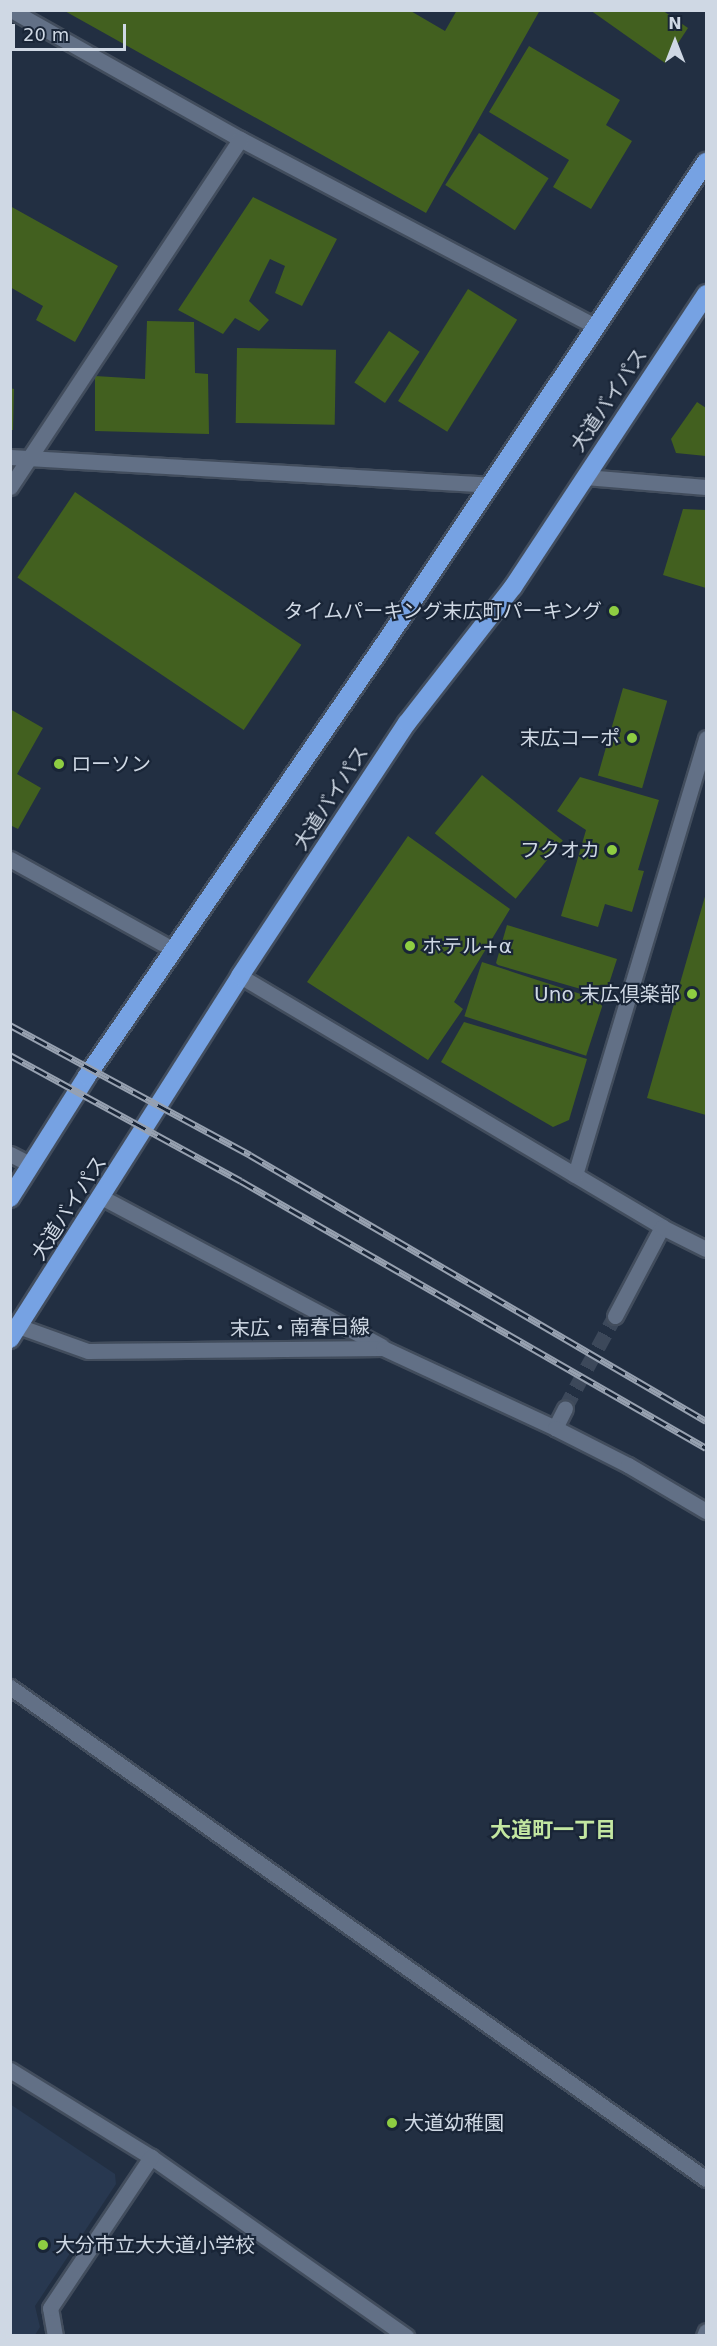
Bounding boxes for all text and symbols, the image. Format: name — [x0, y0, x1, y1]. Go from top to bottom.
scale bar — [15, 12, 129, 50]
north arrow — [645, 12, 705, 72]
text: N — [668, 14, 682, 33]
text: 20 m — [23, 24, 69, 45]
street label: 大道バイパス — [566, 344, 652, 456]
place label: タイムパーキング末広町パーキング — [282, 599, 602, 623]
marker: タイムパーキング末広町パーキング — [607, 604, 621, 618]
place label: 末広コーポ — [520, 726, 620, 750]
marker: 末広コーポ — [625, 731, 639, 745]
street label: 大道バイパス — [288, 741, 374, 855]
place label: ローソン — [71, 752, 151, 776]
marker: ローソン — [52, 757, 66, 771]
place label: フクオカ — [520, 838, 600, 862]
marker: フクオカ — [605, 843, 619, 857]
place label: ホテル+α — [422, 934, 512, 958]
marker: ホテル+α — [403, 939, 417, 953]
place label: Uno 末広倶楽部 — [534, 982, 680, 1006]
marker: Uno 末広倶楽部 — [685, 987, 699, 1001]
street label: 大道バイパス — [26, 1151, 112, 1265]
street label: 末広・南春日線 — [230, 1315, 370, 1341]
district label: 大道町一丁目 — [490, 1817, 616, 1843]
place label: 大道幼稚園 — [404, 2111, 504, 2135]
marker: 大道幼稚園 — [385, 2116, 399, 2130]
place label: 大分市立大大道小学校 — [55, 2233, 255, 2257]
marker: 大分市立大大道小学校 — [36, 2238, 50, 2252]

